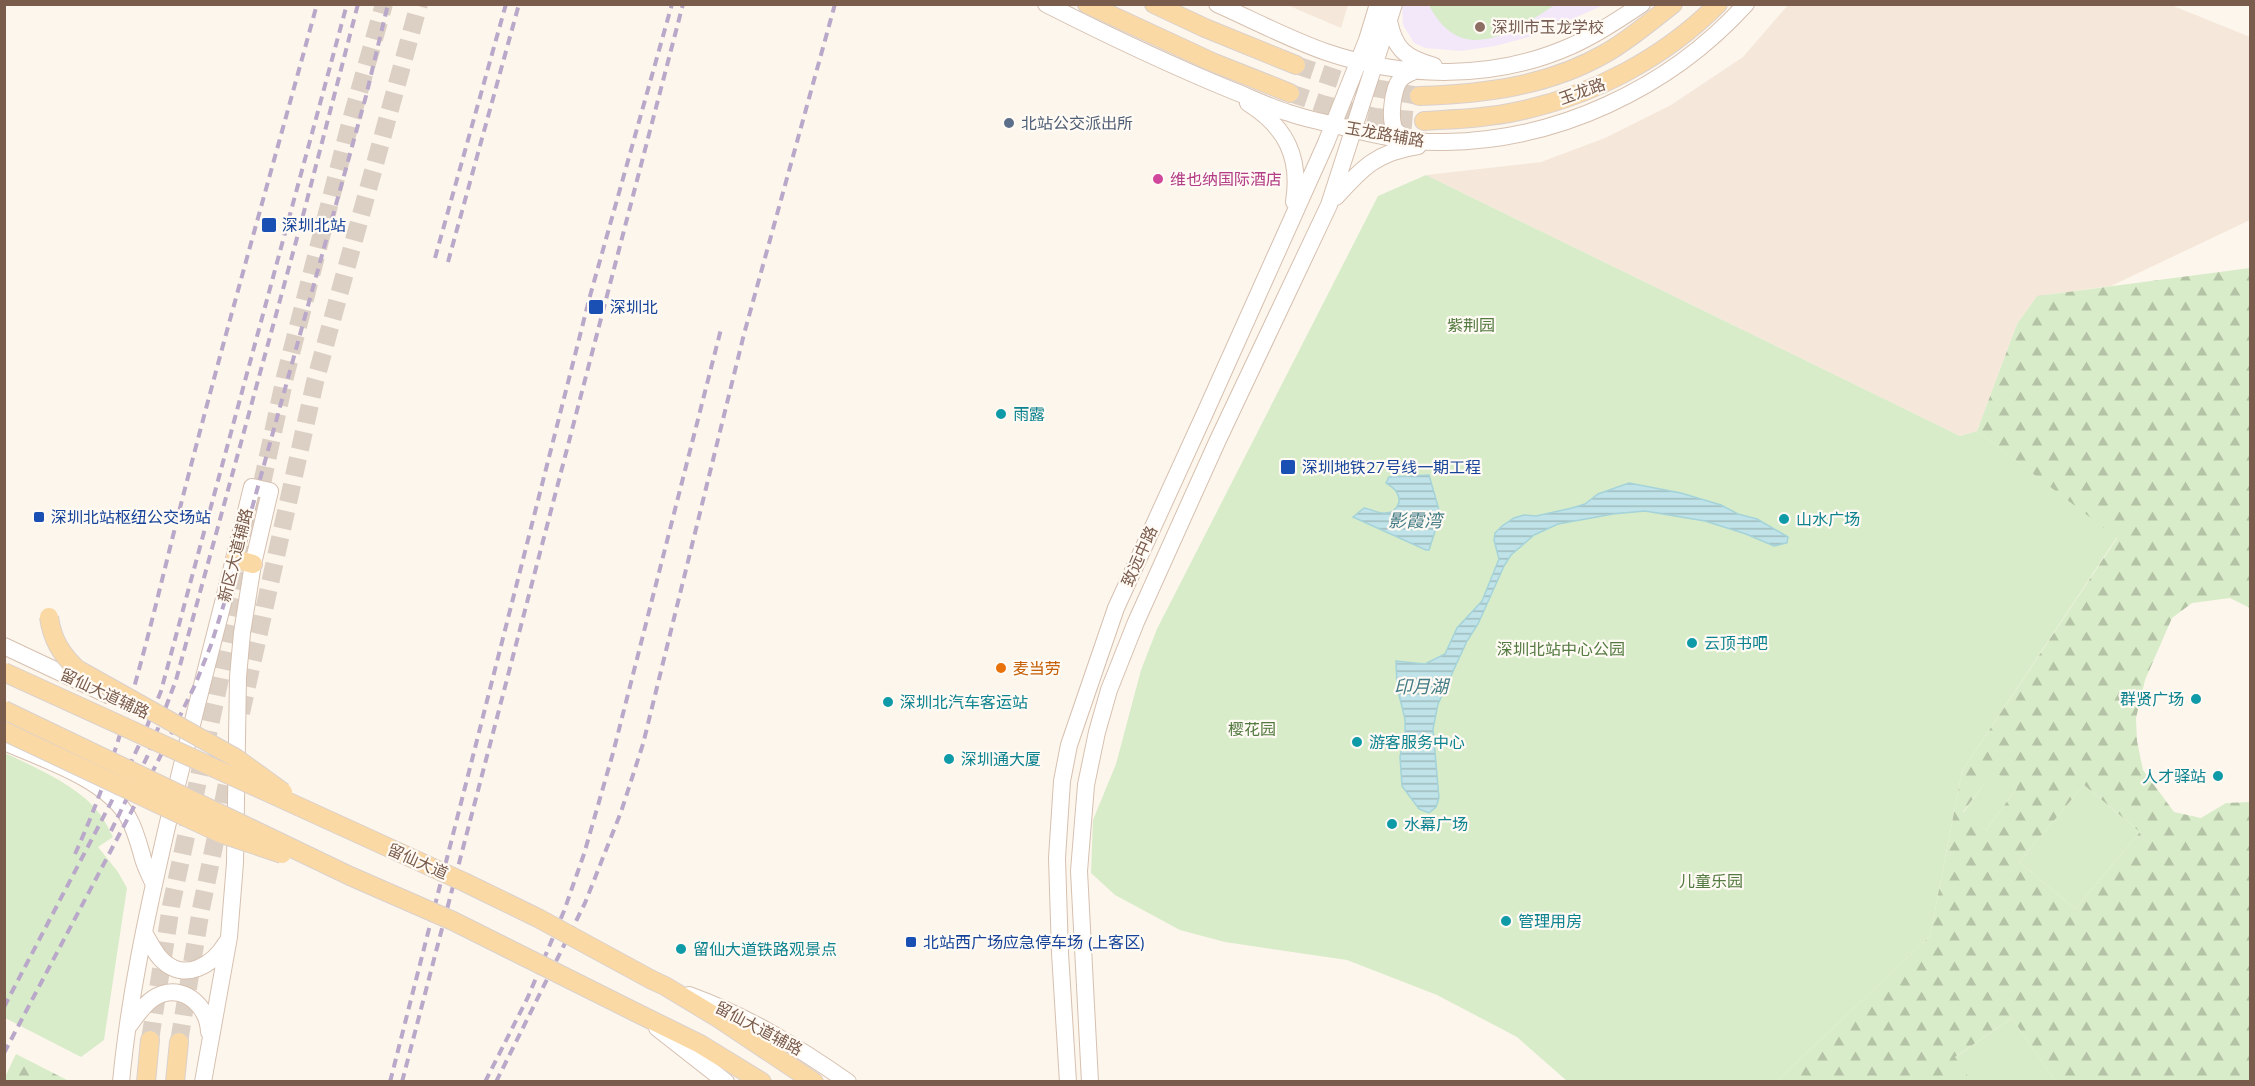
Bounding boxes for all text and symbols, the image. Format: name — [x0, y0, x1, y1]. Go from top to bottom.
place label: 深圳市玉龙学校 — [1492, 17, 1604, 37]
marker: 深圳市玉龙学校 — [1473, 20, 1487, 34]
street label: 玉龙路 — [1556, 73, 1608, 109]
place label: 北站公交派出所 — [1021, 113, 1133, 133]
marker: 北站公交派出所 — [1002, 116, 1016, 130]
street label: 玉龙路辅路 — [1344, 117, 1426, 151]
place label: 维也纳国际酒店 — [1170, 169, 1282, 189]
marker: 维也纳国际酒店 — [1151, 172, 1165, 186]
place label: 深圳北站 — [282, 215, 346, 235]
marker: 深圳北站 — [260, 216, 278, 234]
place label: 深圳北 — [610, 297, 658, 317]
marker: 深圳北 — [587, 298, 605, 316]
park label: 紫荆园 — [1447, 315, 1495, 335]
place label: 雨露 — [1013, 404, 1045, 424]
marker: 雨露 — [994, 407, 1008, 421]
place label: 深圳地铁27号线一期工程 — [1302, 457, 1481, 477]
marker: 深圳地铁27号线一期工程 — [1279, 458, 1297, 476]
street label: 新区大道辅路 — [214, 506, 256, 604]
place label: 深圳北站枢纽公交场站 — [51, 507, 211, 527]
water label: 影霞湾 — [1388, 509, 1445, 532]
place label: 山水广场 — [1796, 509, 1860, 529]
marker: 深圳北站枢纽公交场站 — [32, 510, 46, 524]
marker: 山水广场 — [1777, 512, 1791, 526]
street label: 致远中路 — [1117, 523, 1161, 589]
place label: 云顶书吧 — [1704, 633, 1768, 653]
marker: 云顶书吧 — [1685, 636, 1699, 650]
park label: 深圳北站中心公园 — [1497, 639, 1625, 659]
place label: 麦当劳 — [1013, 658, 1061, 678]
marker: 麦当劳 — [994, 661, 1008, 675]
street label: 留仙大道辅路 — [57, 664, 153, 722]
water label: 印月湖 — [1394, 675, 1451, 698]
place label: 群贤广场 — [2120, 689, 2184, 709]
place label: 深圳北汽车客运站 — [900, 692, 1028, 712]
marker: 群贤广场 — [2189, 692, 2203, 706]
marker: 深圳北汽车客运站 — [881, 695, 895, 709]
park label: 樱花园 — [1228, 719, 1276, 739]
place label: 游客服务中心 — [1369, 732, 1465, 752]
marker: 游客服务中心 — [1350, 735, 1364, 749]
place label: 深圳通大厦 — [961, 749, 1041, 769]
marker: 深圳通大厦 — [942, 752, 956, 766]
place label: 人才驿站 — [2142, 766, 2206, 786]
marker: 人才驿站 — [2211, 769, 2225, 783]
place label: 水幕广场 — [1404, 814, 1468, 834]
marker: 水幕广场 — [1385, 817, 1399, 831]
street label: 留仙大道 — [385, 839, 451, 883]
park label: 儿童乐园 — [1679, 871, 1743, 891]
place label: 管理用房 — [1518, 911, 1582, 931]
marker: 管理用房 — [1499, 914, 1513, 928]
place label: 北站西广场应急停车场 (上客区) — [923, 932, 1145, 952]
marker: 北站西广场应急停车场 (上客区) — [904, 935, 918, 949]
place label: 留仙大道铁路观景点 — [693, 939, 837, 959]
marker: 留仙大道铁路观景点 — [674, 942, 688, 956]
street label: 留仙大道辅路 — [712, 997, 806, 1059]

